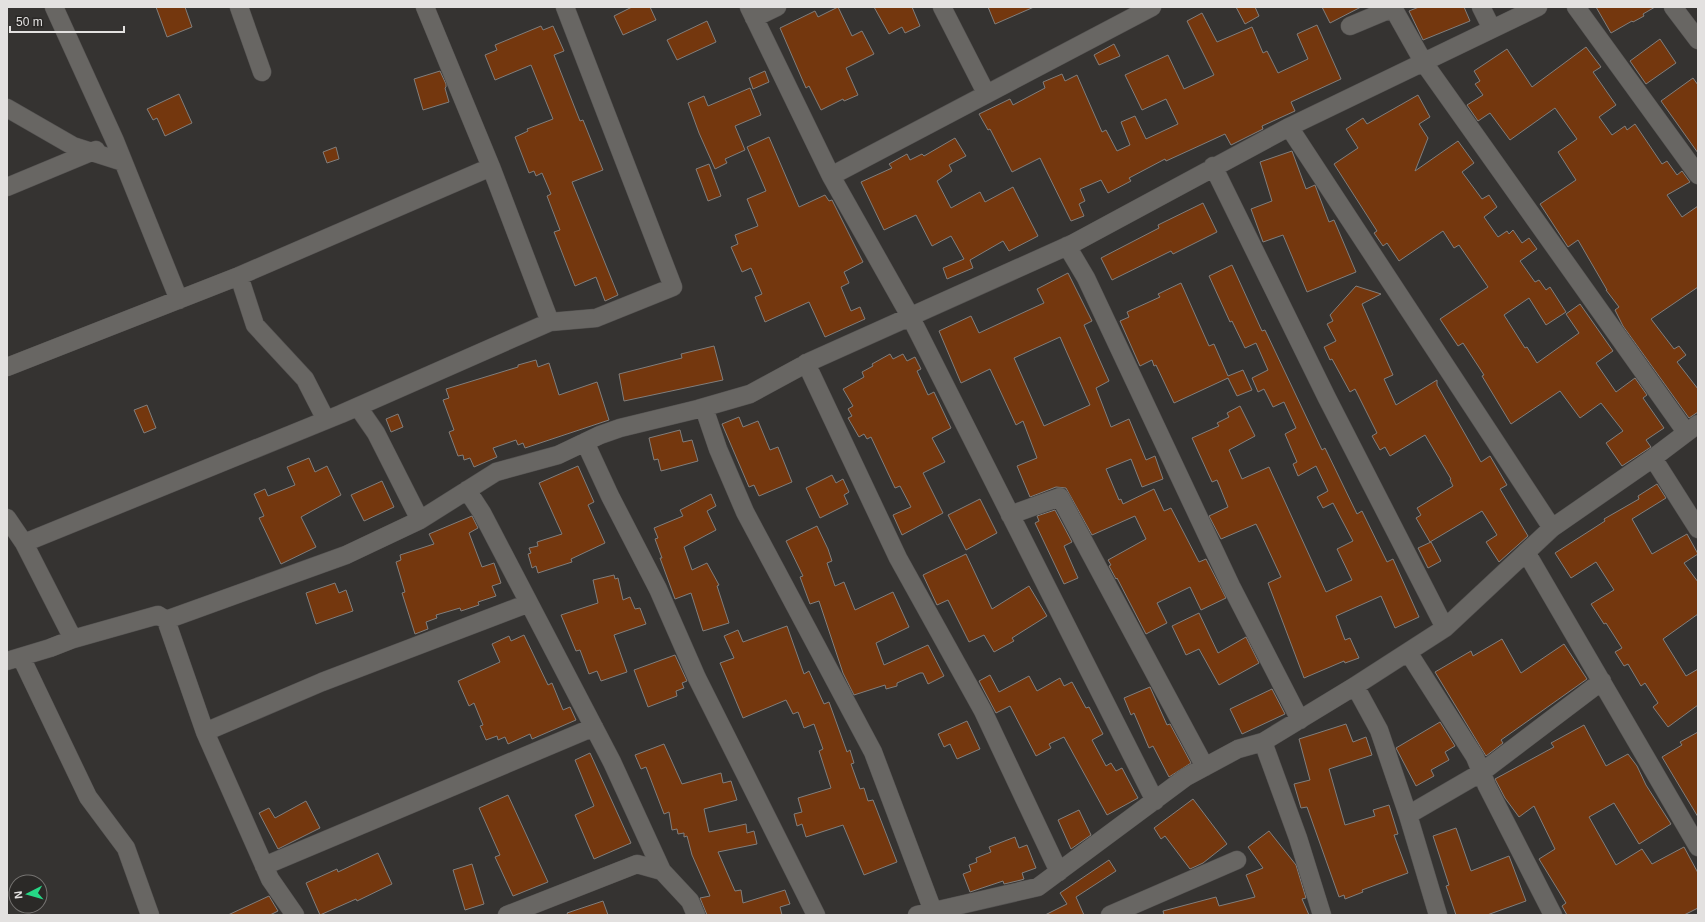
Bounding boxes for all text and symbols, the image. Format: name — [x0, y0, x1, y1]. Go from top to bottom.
scale bar — [10, 8, 124, 34]
text: 50 m — [16, 15, 43, 29]
north arrow — [8, 874, 48, 914]
text: N — [12, 890, 24, 900]

